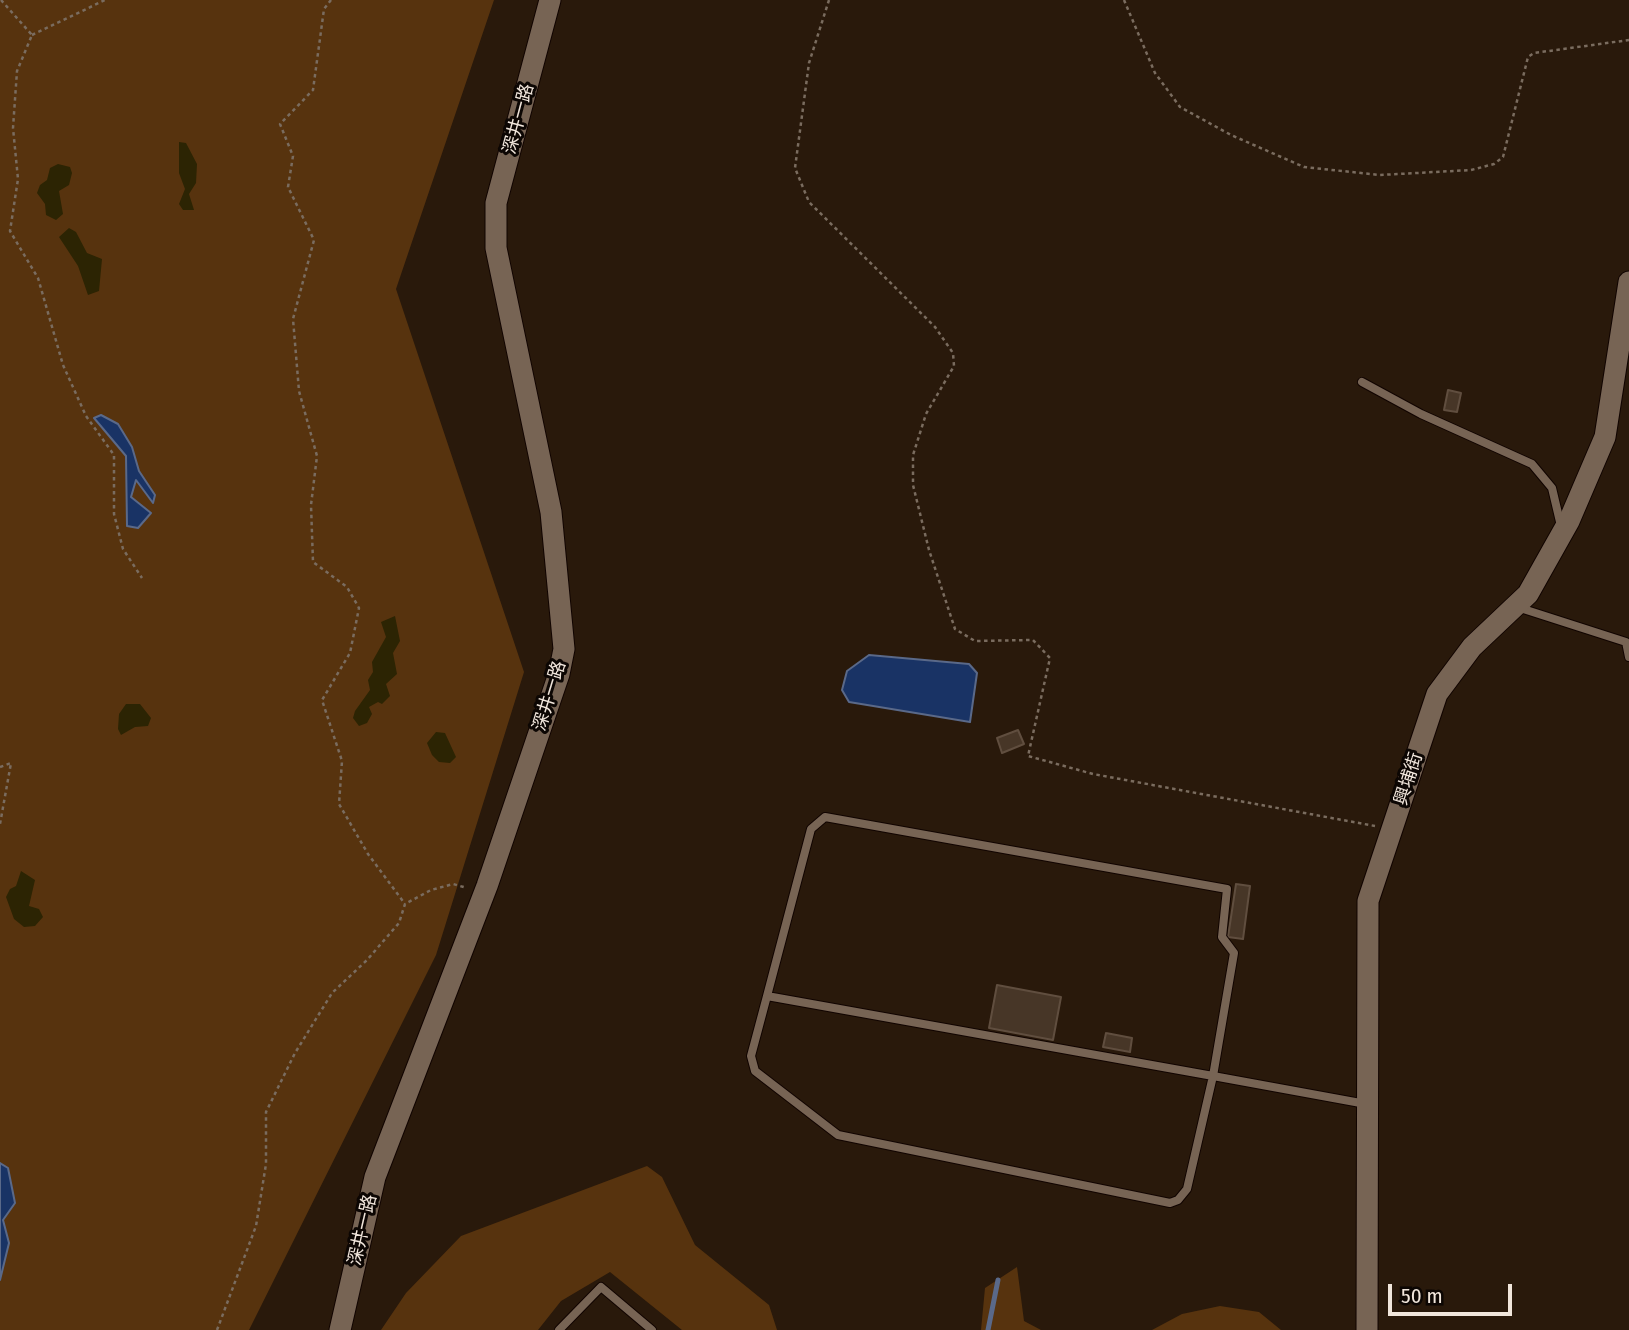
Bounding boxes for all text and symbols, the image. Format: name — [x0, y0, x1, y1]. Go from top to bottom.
street label: 深井一路 — [499, 81, 539, 157]
street label: 深井一路 — [529, 658, 571, 734]
street label: 興埔街 — [1390, 750, 1428, 808]
street label: 深井一路 — [344, 1192, 382, 1268]
scale bar — [1391, 1270, 1515, 1314]
text: 50 m — [1401, 1283, 1443, 1309]

